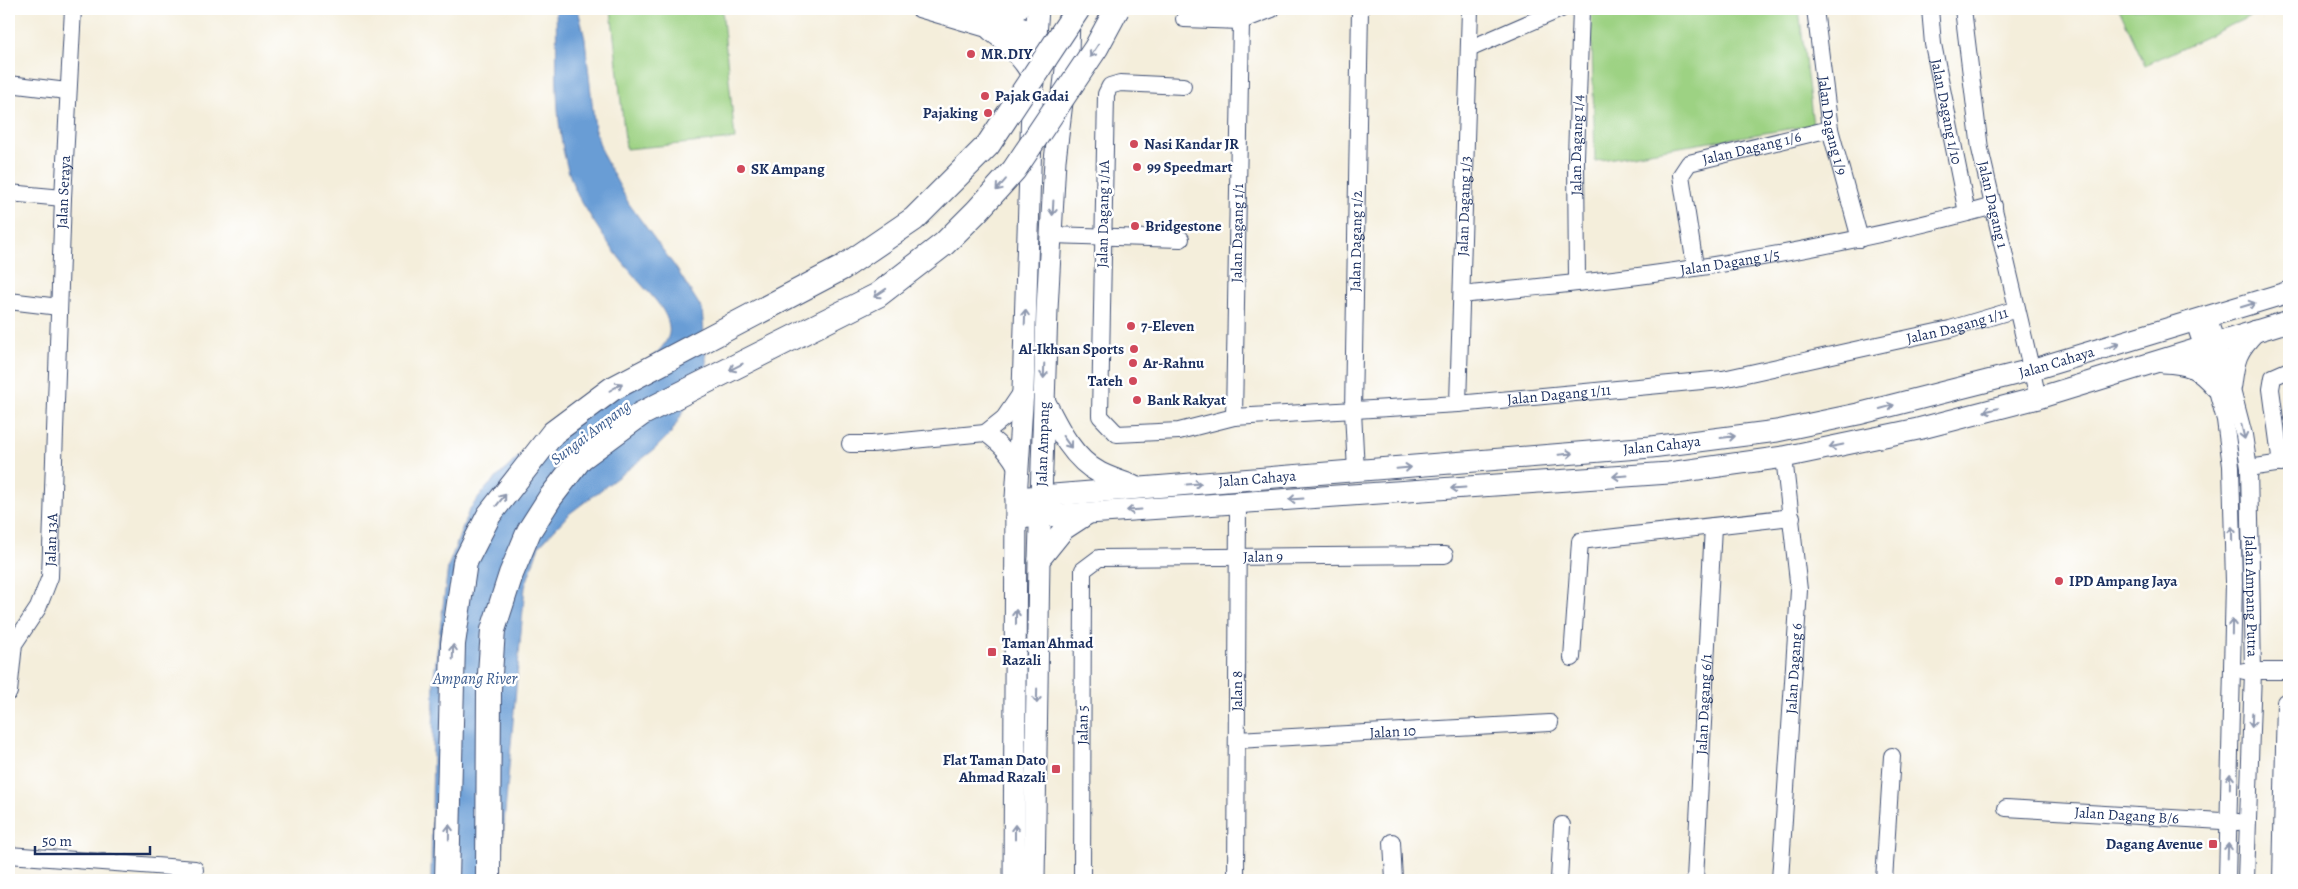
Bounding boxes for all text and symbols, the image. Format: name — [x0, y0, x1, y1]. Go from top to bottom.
place label: MR.DIY — [981, 44, 1033, 64]
one-way arrow — [1088, 44, 1098, 58]
marker: MR.DIY — [965, 48, 977, 60]
street label: Jalan Dagang 1/10 — [1926, 57, 1967, 166]
street label: Jalan Dagang 1/9 — [1813, 75, 1852, 178]
place label: Pajak Gadai — [995, 86, 1069, 106]
marker: Pajak Gadai — [979, 90, 991, 102]
street label: Jalan Dagang 1/4 — [1566, 94, 1588, 196]
place label: Pajaking — [923, 103, 978, 123]
marker: Pajaking — [982, 107, 994, 119]
street label: Jalan Dagang 1/6 — [1700, 126, 1803, 169]
place label: Nasi Kandar JR — [1144, 134, 1239, 154]
marker: Nasi Kandar JR — [1128, 138, 1140, 150]
street label: Jalan Seraya — [52, 155, 75, 229]
street label: Jalan Dagang 1/3 — [1452, 156, 1476, 257]
place label: 99 Speedmart — [1147, 157, 1233, 177]
place label: SK Ampang — [751, 159, 825, 179]
street label: Jalan Dagang 1 — [1973, 159, 2013, 250]
street label: Jalan Dagang 1/1A — [1092, 160, 1114, 268]
marker: 99 Speedmart — [1131, 161, 1143, 173]
marker: SK Ampang — [735, 163, 747, 175]
one-way arrow — [995, 178, 1006, 191]
street label: Jalan Dagang 1/1 — [1226, 183, 1248, 283]
street label: Jalan Dagang 1/2 — [1345, 190, 1367, 292]
one-way arrow — [1048, 200, 1057, 216]
place label: Bridgestone — [1145, 216, 1222, 236]
marker: Bridgestone — [1129, 220, 1141, 232]
street label: Jalan Dagang 1/5 — [1679, 244, 1781, 280]
one-way arrow — [874, 288, 888, 298]
one-way arrow — [2240, 299, 2256, 309]
street label: Jalan Dagang 1/11 — [1905, 302, 2010, 348]
one-way arrow — [1021, 309, 1030, 325]
place label: 7-Eleven — [1141, 316, 1195, 336]
marker: 7-Eleven — [1125, 320, 1137, 332]
place label: Al-Ikhsan Sports — [1018, 339, 1124, 359]
one-way arrow — [2103, 340, 2119, 350]
street label: Jalan Cahaya — [2017, 341, 2097, 383]
marker: Al-Ikhsan Sports — [1128, 343, 1140, 355]
place label: Ar-Rahnu — [1142, 353, 1205, 373]
marker: Ar-Rahnu — [1127, 357, 1139, 369]
one-way arrow — [1040, 362, 1049, 378]
one-way arrow — [729, 363, 744, 372]
place label: Tateh — [1088, 371, 1123, 391]
marker: Tateh — [1127, 375, 1139, 387]
street label: Jalan Dagang 1/11 — [1506, 380, 1612, 409]
one-way arrow — [608, 382, 622, 392]
place label: Bank Rakyat — [1147, 390, 1226, 410]
marker: Bank Rakyat — [1131, 394, 1143, 406]
water label: Sungai Ampang — [546, 395, 635, 470]
street label: Jalan Ampang — [1031, 401, 1054, 487]
one-way arrow — [1879, 402, 1895, 411]
one-way arrow — [1983, 406, 1999, 415]
one-way arrow — [2239, 424, 2248, 440]
street label: Jalan Cahaya — [1622, 431, 1702, 459]
one-way arrow — [1719, 432, 1735, 442]
one-way arrow — [1062, 435, 1073, 448]
one-way arrow — [1829, 442, 1845, 451]
one-way arrow — [1558, 449, 1574, 459]
one-way arrow — [1396, 463, 1412, 472]
street label: Jalan Cahaya — [1218, 466, 1297, 492]
one-way arrow — [1613, 472, 1629, 481]
one-way arrow — [1185, 480, 1201, 489]
one-way arrow — [1451, 483, 1467, 492]
one-way arrow — [495, 493, 506, 506]
one-way arrow — [1288, 494, 1304, 503]
one-way arrow — [1126, 506, 1142, 515]
street label: Jalan 13A — [40, 512, 62, 567]
one-way arrow — [2228, 527, 2237, 543]
street label: Jalan Ampang Putra — [2240, 535, 2263, 657]
street label: Jalan 9 — [1243, 546, 1283, 567]
place label: IPD Ampang Jaya — [2069, 571, 2178, 591]
marker: IPD Ampang Jaya — [2053, 575, 2065, 587]
one-way arrow — [1011, 609, 1021, 625]
one-way arrow — [2228, 619, 2237, 635]
street label: Jalan Dagang 6 — [1781, 622, 1807, 714]
place label: Taman Ahmad Razali — [1002, 633, 1094, 670]
one-way arrow — [448, 644, 458, 660]
marker: Taman Ahmad Razali — [986, 646, 998, 658]
street label: Jalan Dagang 6/1 — [1691, 653, 1716, 755]
water label: Ampang River — [432, 668, 518, 690]
street label: Jalan 8 — [1227, 671, 1247, 711]
one-way arrow — [1032, 688, 1042, 704]
street label: Jalan 5 — [1072, 705, 1093, 745]
one-way arrow — [2247, 711, 2256, 727]
street label: Jalan 10 — [1369, 720, 1417, 743]
place label: Flat Taman Dato Ahmad Razali — [943, 750, 1047, 787]
marker: Flat Taman Dato Ahmad Razali — [1050, 763, 1062, 775]
one-way arrow — [2225, 773, 2234, 789]
street label: Jalan Dagang B/6 — [2074, 802, 2180, 828]
scale bar — [35, 824, 150, 856]
one-way arrow — [444, 824, 453, 840]
one-way arrow — [1010, 824, 1020, 840]
text: 50 m — [42, 831, 72, 851]
place label: Dagang Avenue — [2106, 834, 2203, 854]
marker: Dagang Avenue — [2207, 838, 2219, 850]
one-way arrow — [2223, 843, 2232, 859]

